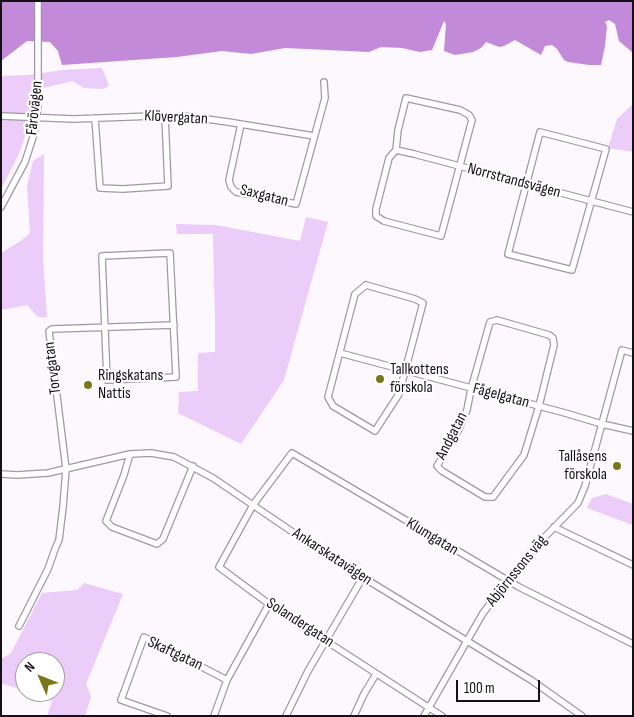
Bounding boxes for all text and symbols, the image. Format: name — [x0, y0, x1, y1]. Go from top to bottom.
street label: Fårövägen — [23, 80, 47, 136]
street label: Klövergatan — [144, 107, 208, 129]
street label: Norrstrandsvägen — [465, 159, 563, 203]
street label: Saxgatan — [238, 181, 290, 211]
street label: Torvgatan — [40, 341, 66, 395]
place label: Tallkottens förskola — [390, 360, 449, 398]
place label: Ringskatans Nattis — [98, 366, 163, 404]
marker: Tallkottens förskola — [374, 373, 386, 385]
marker: Ringskatans Nattis — [82, 379, 94, 391]
street label: Fågelgatan — [471, 379, 531, 413]
street label: Andgatan — [432, 409, 472, 463]
place label: Tallåsens förskola — [559, 447, 607, 485]
marker: Tallåsens förskola — [611, 460, 623, 472]
street label: Klumgatan — [402, 514, 462, 560]
street label: Ankarskatavägen — [289, 524, 375, 590]
street label: Abjörnssons väg — [482, 531, 552, 611]
street label: Solandergatan — [263, 594, 337, 652]
street label: Skaftgatan — [144, 633, 206, 675]
north arrow — [15, 652, 65, 702]
text: N — [21, 658, 38, 676]
scale bar — [459, 670, 543, 702]
text: 100 m — [464, 679, 495, 698]

